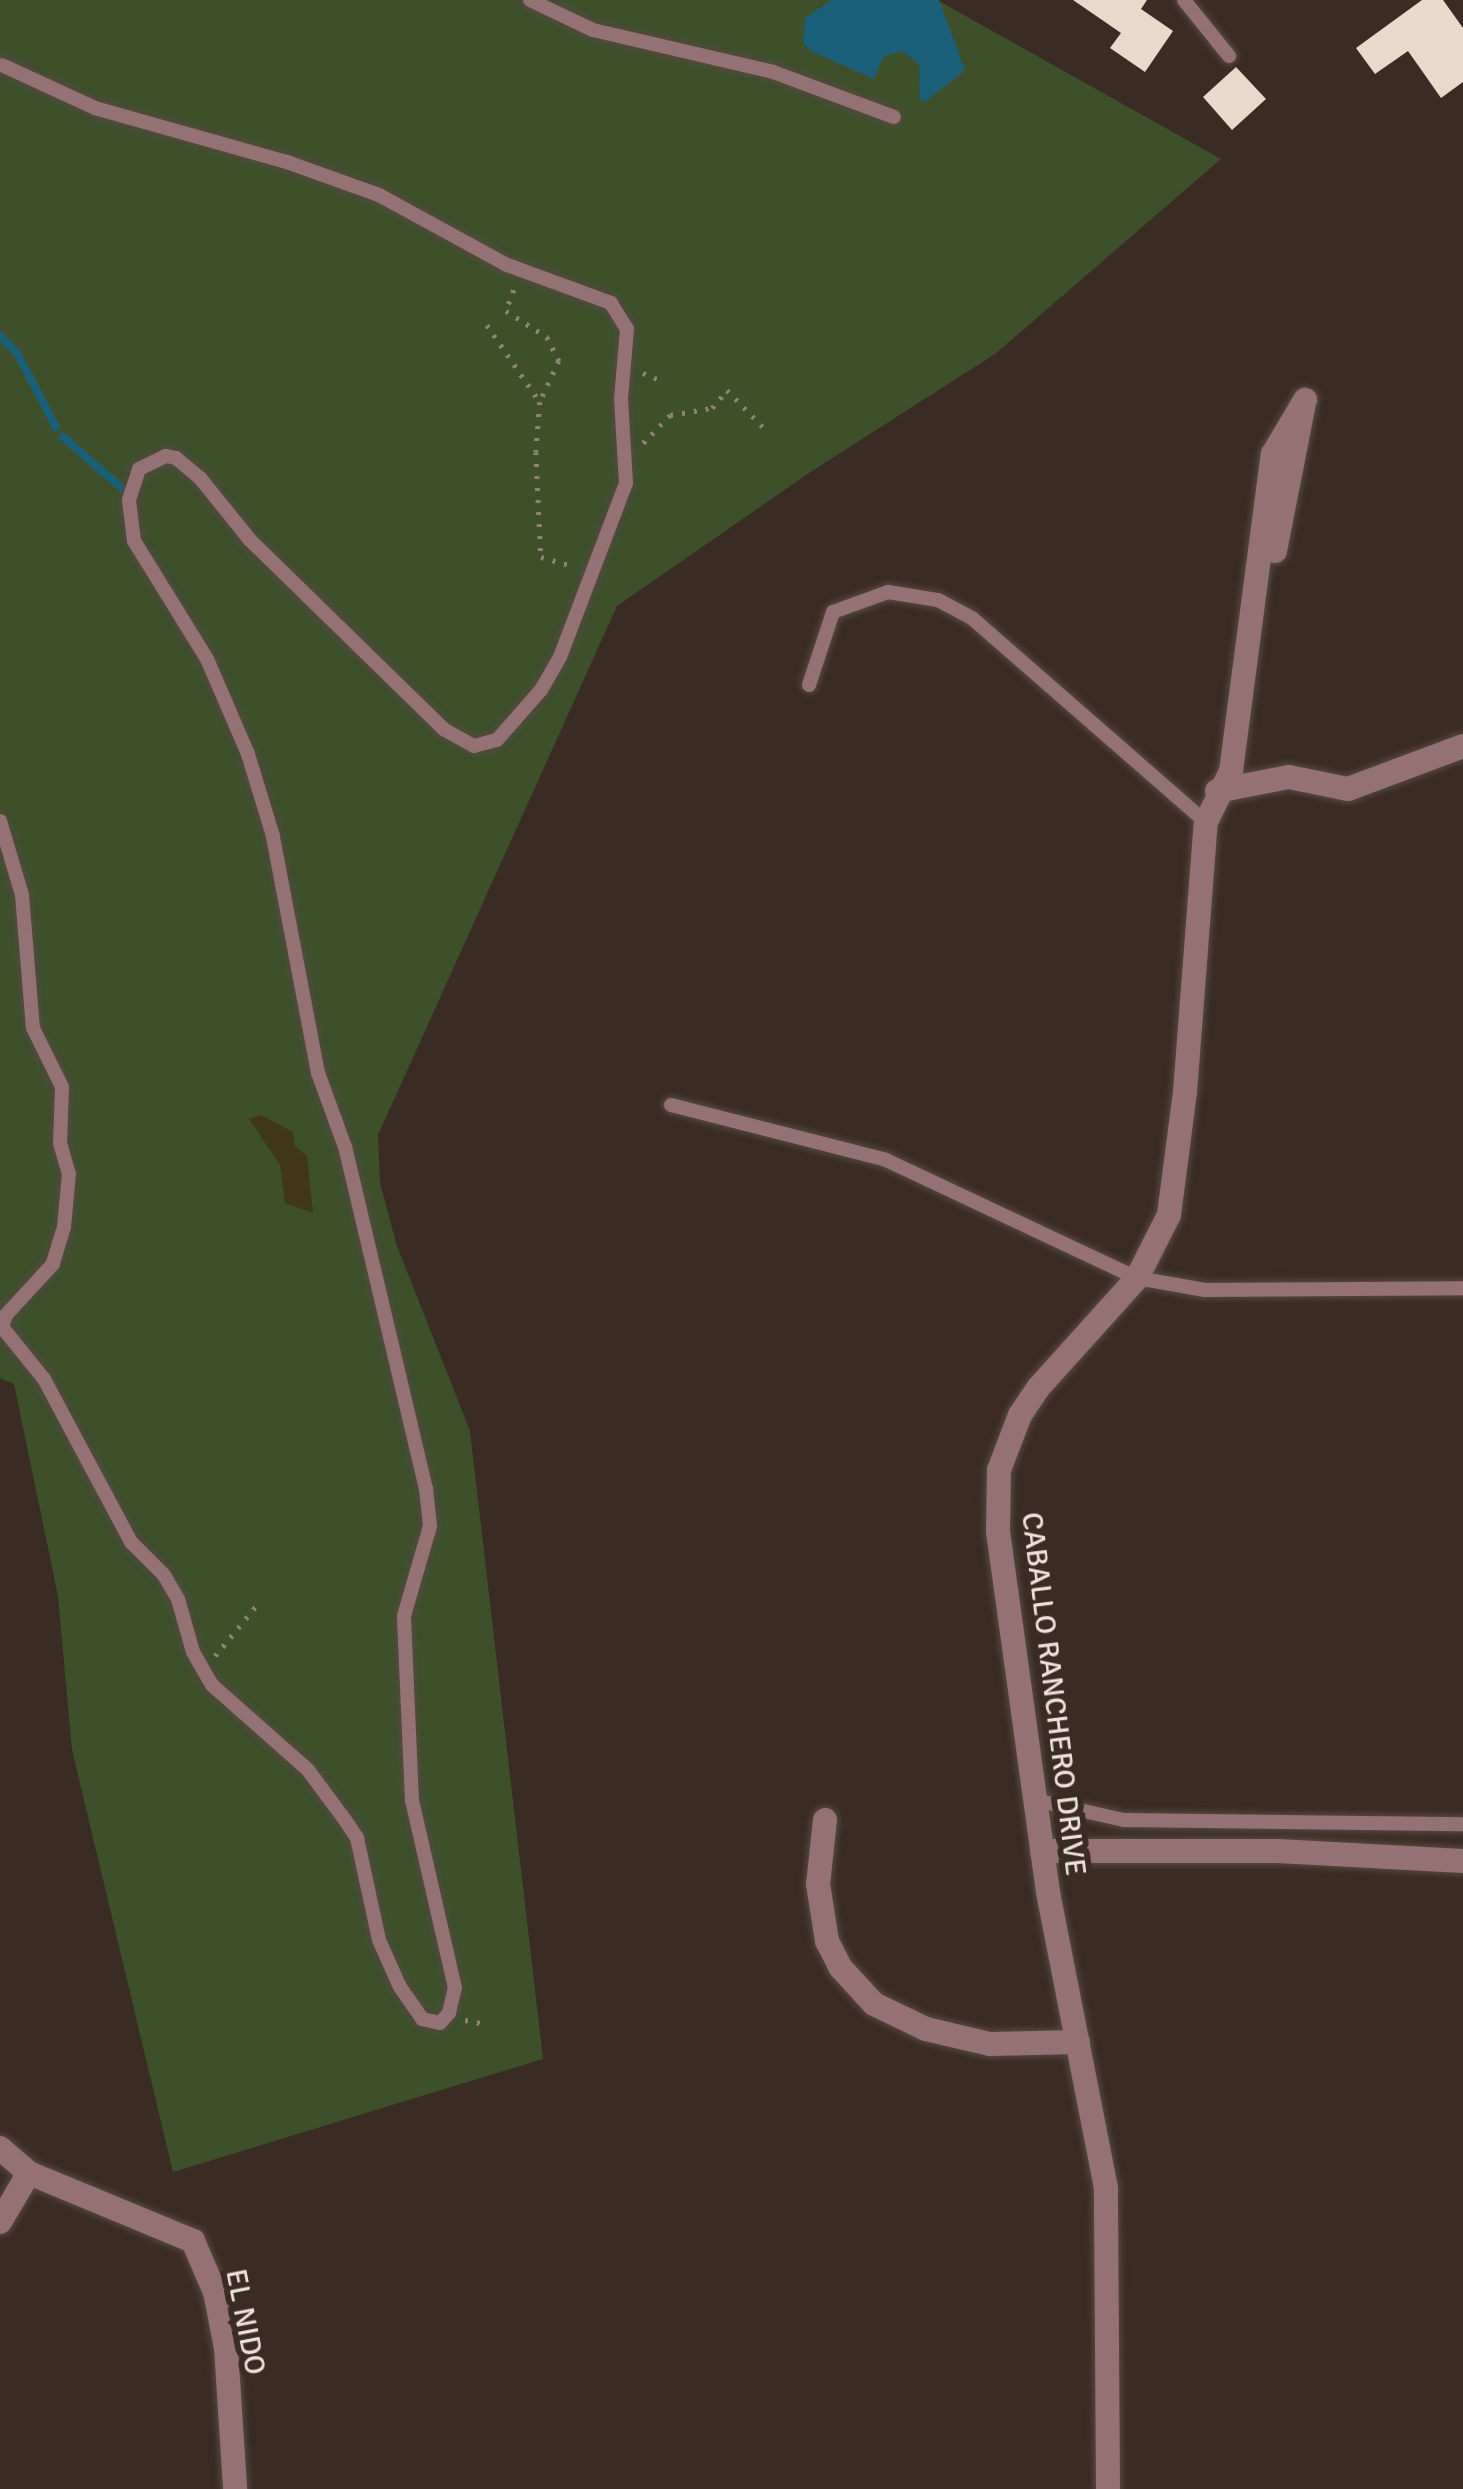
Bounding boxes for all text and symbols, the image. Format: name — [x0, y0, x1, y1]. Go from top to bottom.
street label: CABALLO RANCHERO DRIVE — [1013, 1510, 1093, 1878]
street label: EL NIDO — [217, 2266, 273, 2378]

